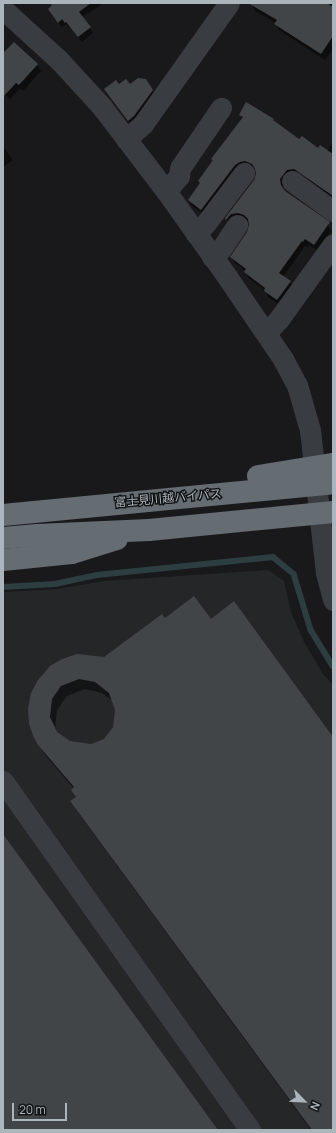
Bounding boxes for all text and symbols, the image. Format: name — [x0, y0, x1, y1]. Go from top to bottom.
street label: 富士見川越バイパス — [114, 486, 222, 510]
north arrow — [284, 1081, 324, 1121]
scale bar — [14, 1095, 69, 1121]
text: N — [307, 1099, 324, 1113]
text: 20 m — [19, 1101, 46, 1118]

